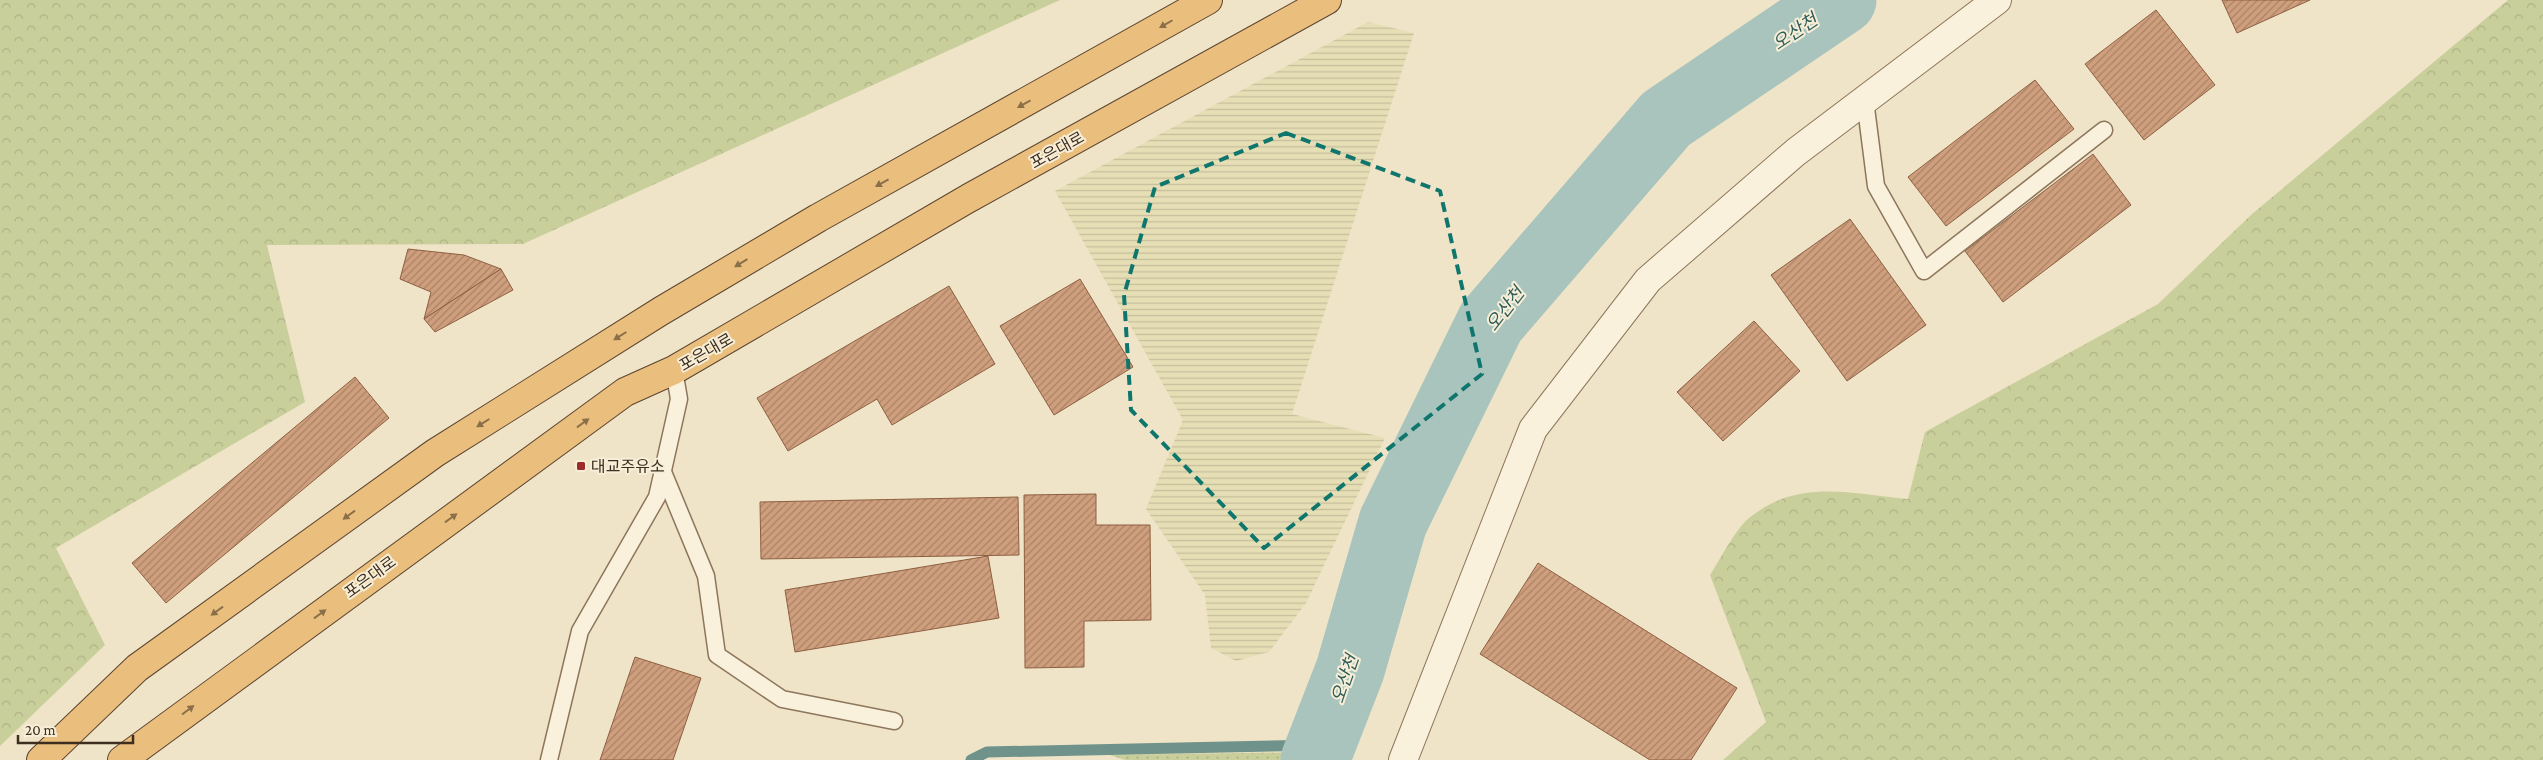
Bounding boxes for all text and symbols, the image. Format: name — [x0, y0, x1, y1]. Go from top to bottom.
water label: 오산천 — [1769, 8, 1823, 54]
one-way arrow — [1159, 20, 1173, 29]
one-way arrow — [1017, 100, 1032, 108]
street label: 포은대로 — [1027, 128, 1087, 172]
one-way arrow — [875, 179, 890, 187]
one-way arrow — [735, 259, 748, 268]
water label: 오산천 — [1482, 281, 1530, 335]
street label: 포은대로 — [676, 330, 736, 374]
one-way arrow — [613, 332, 627, 341]
one-way arrow — [476, 418, 489, 428]
one-way arrow — [576, 418, 589, 428]
place label: 대교주유소 — [591, 458, 665, 475]
marker: 대교주유소 — [575, 460, 587, 472]
one-way arrow — [342, 510, 356, 520]
one-way arrow — [444, 513, 458, 523]
street label: 포은대로 — [341, 553, 399, 601]
one-way arrow — [211, 605, 224, 616]
one-way arrow — [313, 609, 327, 619]
water label: 오산천 — [1327, 650, 1363, 706]
one-way arrow — [181, 704, 194, 715]
scale bar — [18, 712, 132, 744]
text: 20 m — [25, 722, 56, 738]

